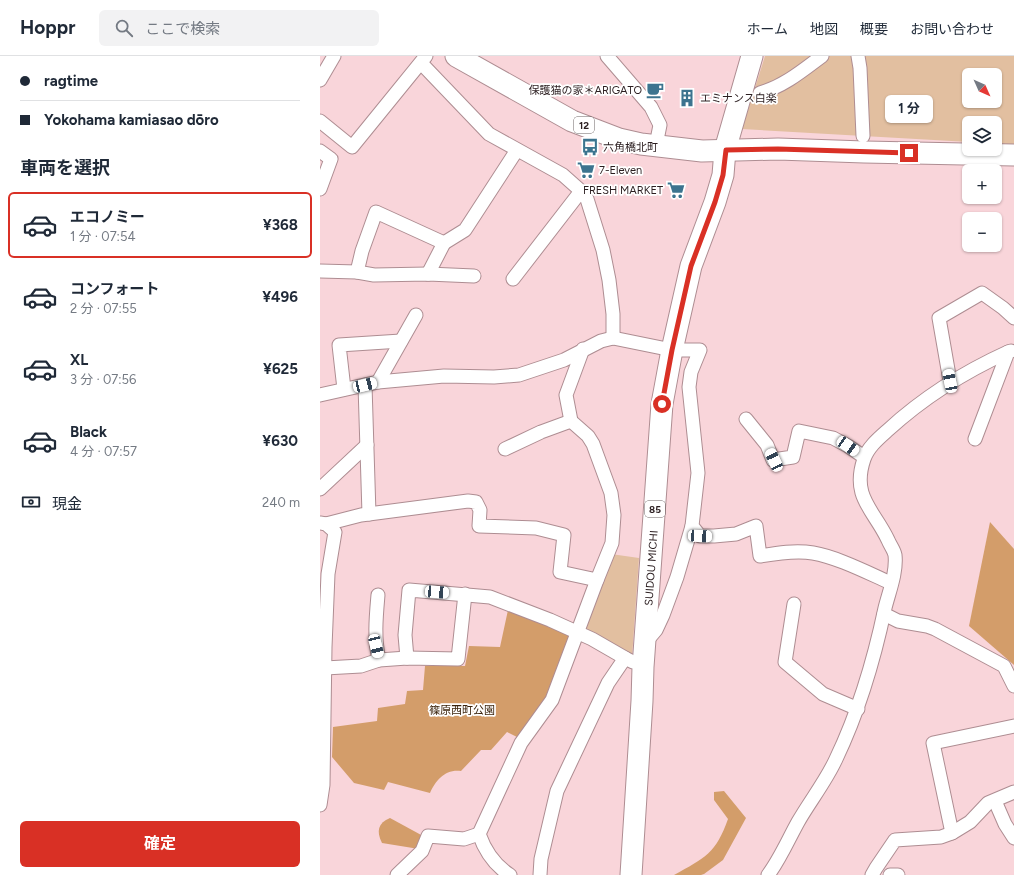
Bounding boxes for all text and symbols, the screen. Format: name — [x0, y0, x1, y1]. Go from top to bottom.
search box — [99, 10, 379, 46]
text: Hoppr — [20, 16, 75, 39]
icon: search — [113, 17, 135, 39]
text: ここで検索 — [145, 20, 220, 38]
text: ホーム — [746, 21, 788, 38]
text: 地図 — [810, 21, 838, 38]
text: 概要 — [860, 21, 888, 38]
text: お問い合わせ — [910, 21, 994, 38]
north arrow — [962, 68, 1002, 108]
map controls — [962, 68, 1002, 252]
text: ragtime — [44, 72, 98, 90]
cafe icon: 保護猫の家＊ARIGATO — [645, 80, 665, 100]
place label: 保護猫の家＊ARIGATO — [528, 84, 642, 97]
building icon: エミナンス白楽 — [677, 88, 697, 108]
place label: エミナンス白楽 — [700, 92, 777, 105]
callout: 1 分 — [885, 95, 933, 123]
text: 1 分 — [898, 101, 920, 116]
text: Yokohama kamiasao dōro — [44, 111, 219, 129]
button: layers — [962, 116, 1002, 156]
road number: 12 — [574, 117, 594, 133]
bus stop icon: 六角橋北町 — [580, 137, 600, 157]
place label: 六角橋北町 — [603, 141, 658, 154]
route end — [900, 144, 918, 162]
text: 車両を選択 — [20, 157, 110, 179]
supermarket icon: 7-Eleven — [576, 160, 596, 180]
place label: 7-Eleven — [599, 164, 642, 177]
button: + — [962, 164, 1002, 204]
supermarket icon: FRESH MARKET — [666, 180, 686, 200]
place label: FRESH MARKET — [583, 184, 663, 197]
icon: car — [22, 207, 58, 243]
text: エコノミー — [70, 208, 145, 226]
button: − — [962, 212, 1002, 252]
text: ¥368 — [263, 216, 298, 234]
text: 1 分 · 07:54 — [70, 229, 135, 244]
icon: car — [22, 279, 58, 315]
text: コンフォート — [70, 280, 160, 298]
text: ¥496 — [262, 288, 298, 306]
text: 2 分 · 07:55 — [70, 301, 137, 316]
icon: car — [22, 351, 58, 387]
text: XL — [70, 351, 88, 369]
text: ¥625 — [263, 360, 298, 378]
car — [942, 368, 958, 394]
text: 3 分 · 07:56 — [70, 372, 136, 387]
car — [352, 376, 378, 394]
route start — [653, 395, 671, 413]
icon: car — [22, 423, 58, 459]
text: Black — [70, 423, 107, 441]
text: ¥630 — [262, 432, 298, 450]
car — [835, 434, 861, 458]
text: 4 分 · 07:57 — [70, 444, 137, 459]
car — [763, 447, 785, 473]
icon: cash — [20, 491, 42, 513]
text: 現金 — [52, 495, 82, 513]
text: 240 m — [262, 495, 300, 510]
road number: 85 — [645, 501, 665, 517]
car — [688, 529, 712, 543]
street label: SUIDOU MICHI — [642, 530, 661, 606]
car — [425, 585, 449, 599]
car — [367, 633, 385, 659]
park label: 篠原西町公園 — [429, 704, 495, 717]
button: 確定 — [20, 821, 300, 867]

